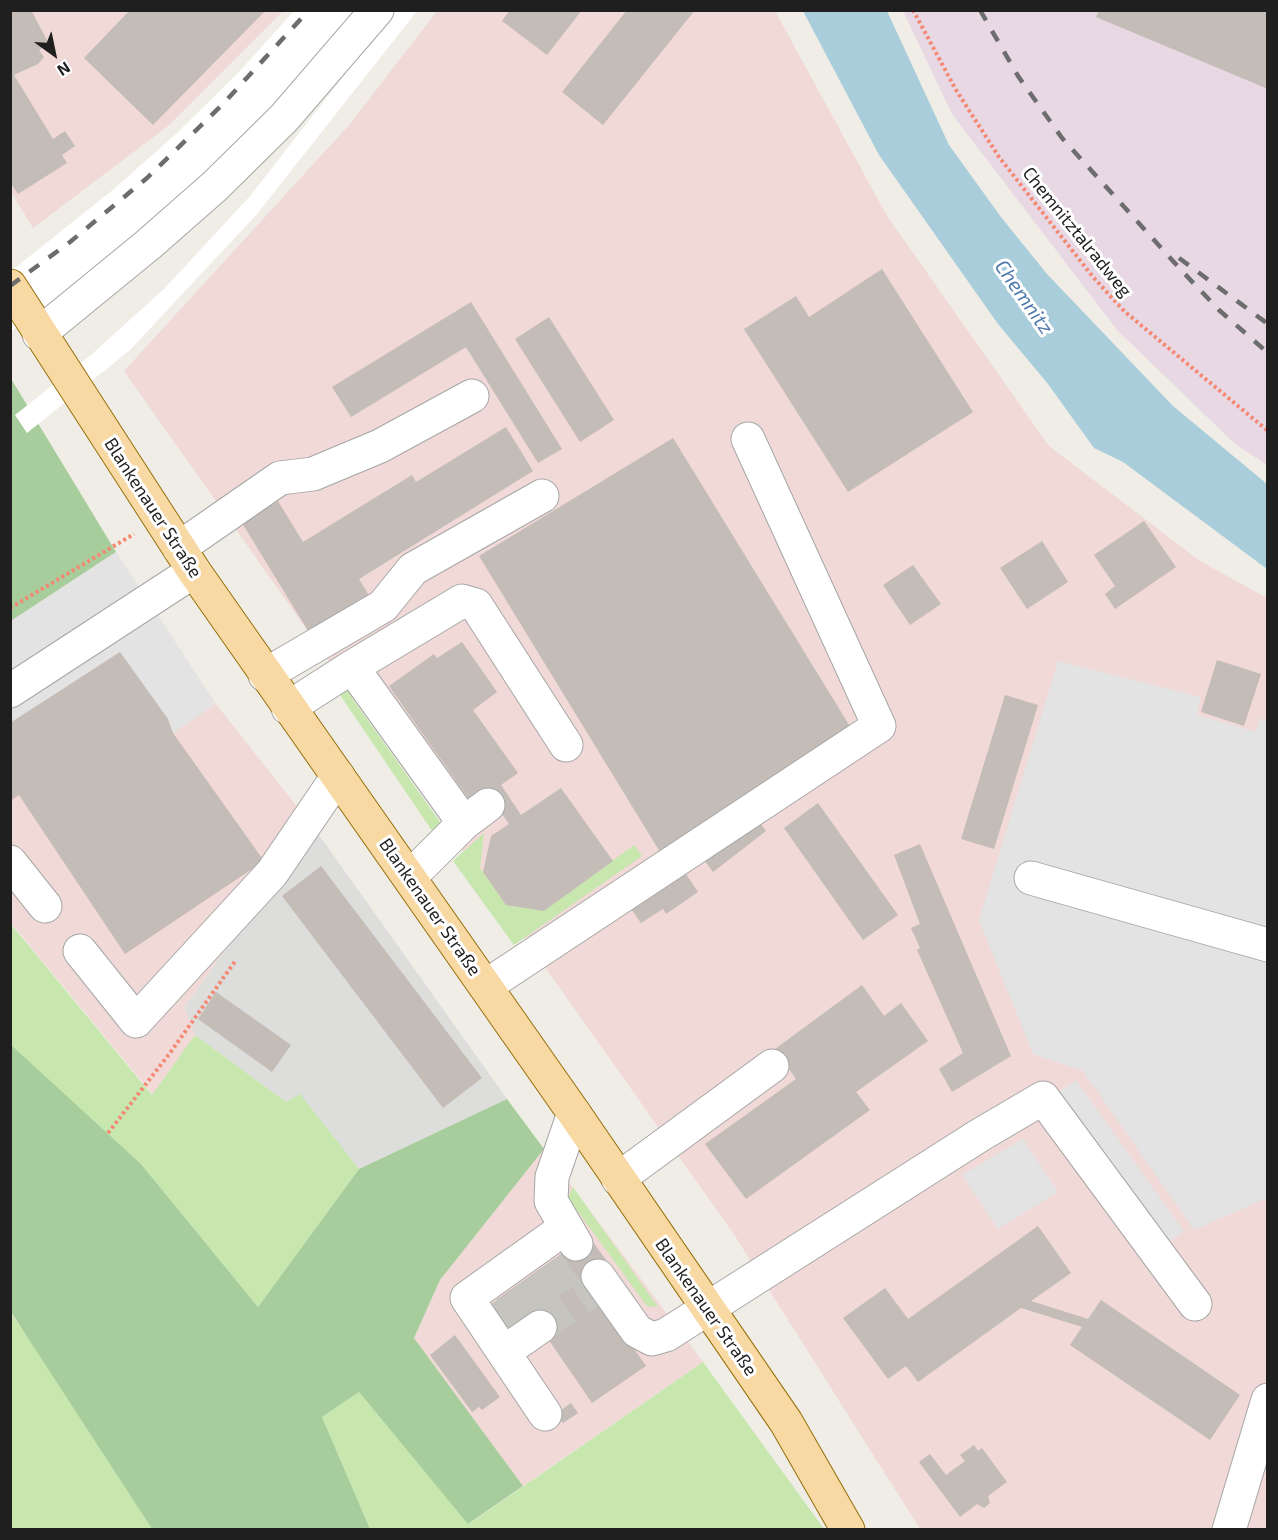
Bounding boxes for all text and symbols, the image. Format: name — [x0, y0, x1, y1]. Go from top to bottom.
north arrow — [24, 24, 84, 84]
text: N — [54, 58, 74, 81]
street label: Chemnitztalradweg — [1018, 163, 1136, 301]
water label: Chemnitz — [990, 255, 1058, 339]
street label: Blankenauer Straße — [100, 434, 206, 582]
street label: Blankenauer Straße — [375, 834, 485, 980]
street label: Blankenauer Straße — [651, 1234, 761, 1380]

